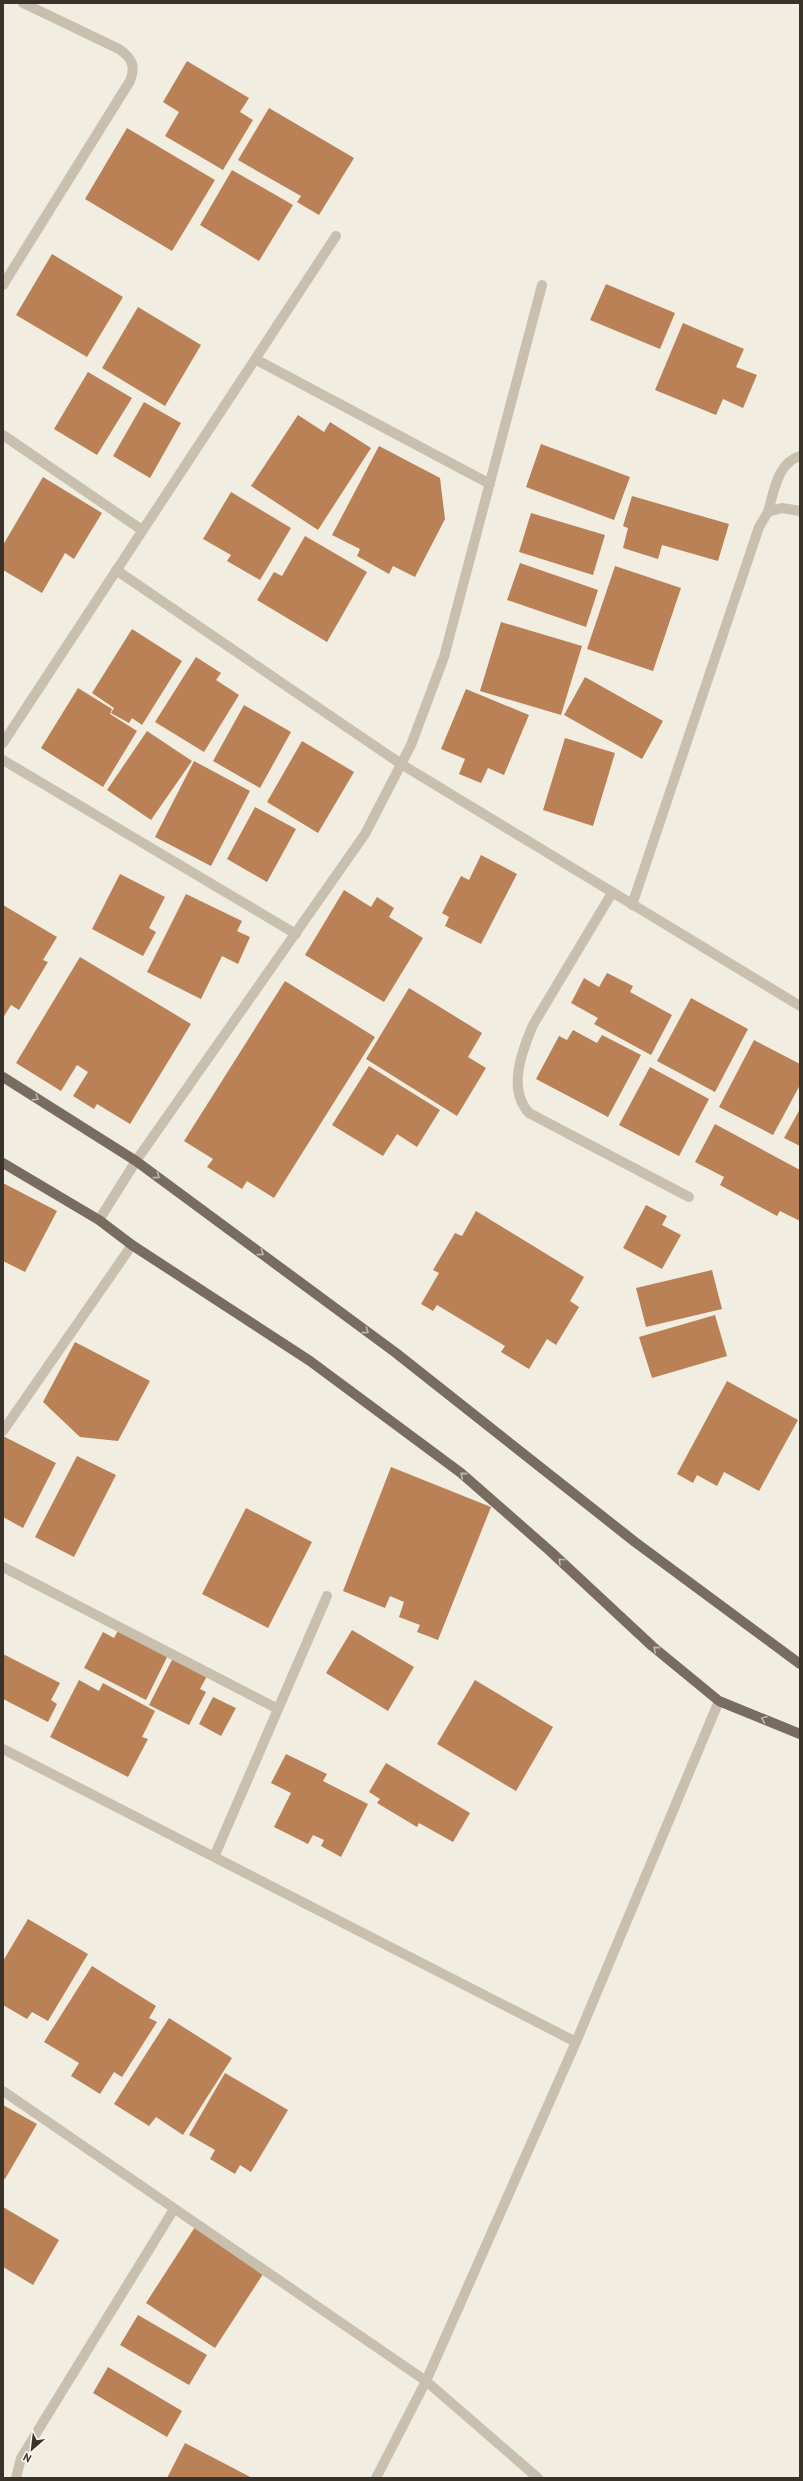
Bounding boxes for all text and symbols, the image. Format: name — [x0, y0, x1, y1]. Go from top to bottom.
one-way arrow — [32, 1093, 39, 1100]
one-way arrow — [152, 1171, 159, 1178]
one-way arrow — [257, 1248, 264, 1255]
one-way arrow — [361, 1326, 368, 1333]
one-way arrow — [461, 1472, 468, 1479]
one-way arrow — [558, 1558, 566, 1565]
one-way arrow — [654, 1646, 661, 1653]
one-way arrow — [761, 1716, 768, 1724]
north arrow — [12, 2429, 52, 2469]
text: N — [21, 2450, 34, 2466]

